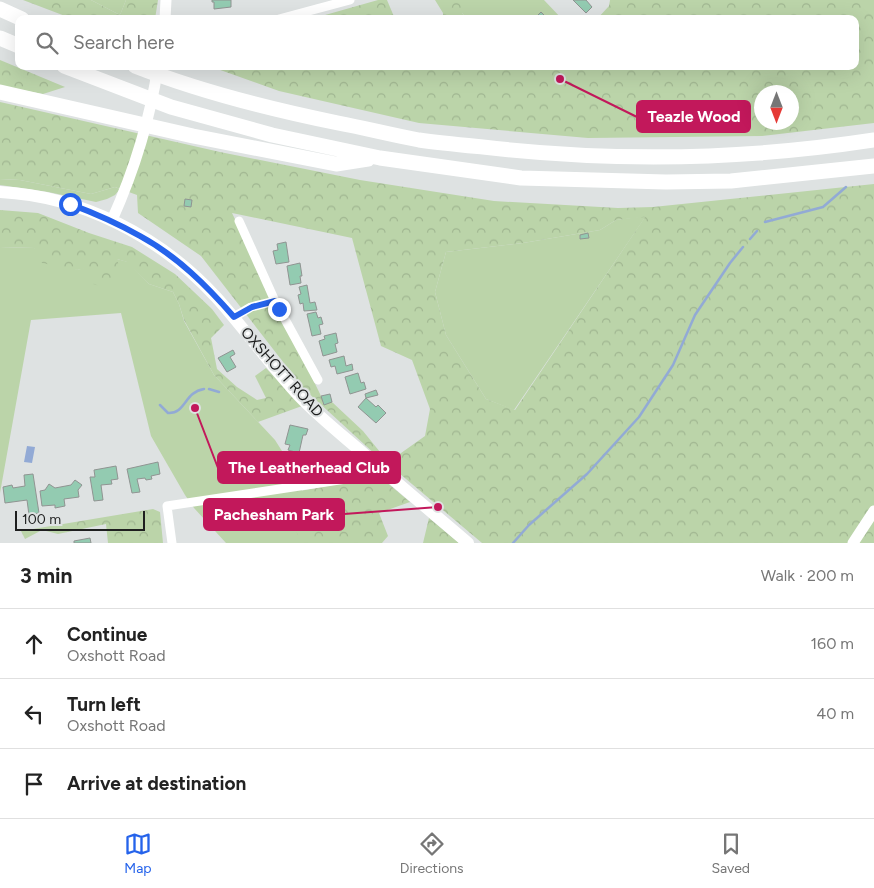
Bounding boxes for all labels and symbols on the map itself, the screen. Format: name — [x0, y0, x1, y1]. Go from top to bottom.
north arrow — [754, 85, 799, 130]
callout: Teazle Wood — [637, 101, 750, 132]
text: Teazle Wood — [647, 107, 741, 126]
route start — [59, 193, 82, 216]
route end — [268, 298, 291, 321]
street label: OXSHOTT ROAD — [237, 323, 327, 421]
callout: The Leatherhead Club — [218, 452, 400, 483]
text: The Leatherhead Club — [228, 458, 390, 477]
callout: Pachesham Park — [204, 499, 344, 530]
text: Pachesham Park — [214, 505, 335, 524]
scale bar — [15, 508, 145, 531]

